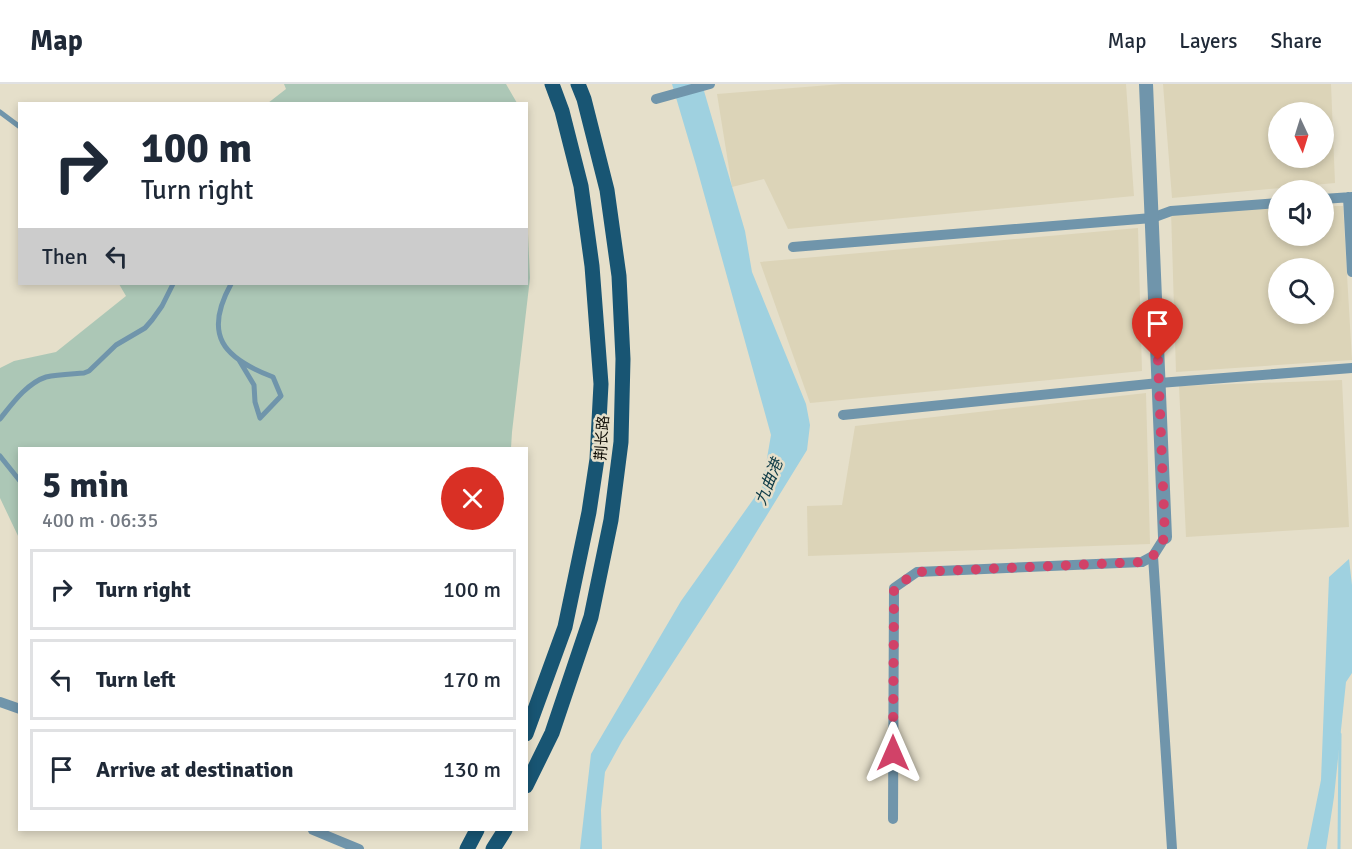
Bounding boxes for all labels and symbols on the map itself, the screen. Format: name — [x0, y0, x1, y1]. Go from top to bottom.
north arrow — [1268, 102, 1334, 168]
pin — [1132, 298, 1183, 360]
street label: 荆长路 — [591, 415, 613, 461]
water label: 九曲港 — [751, 454, 788, 508]
position arrow — [861, 721, 925, 785]

